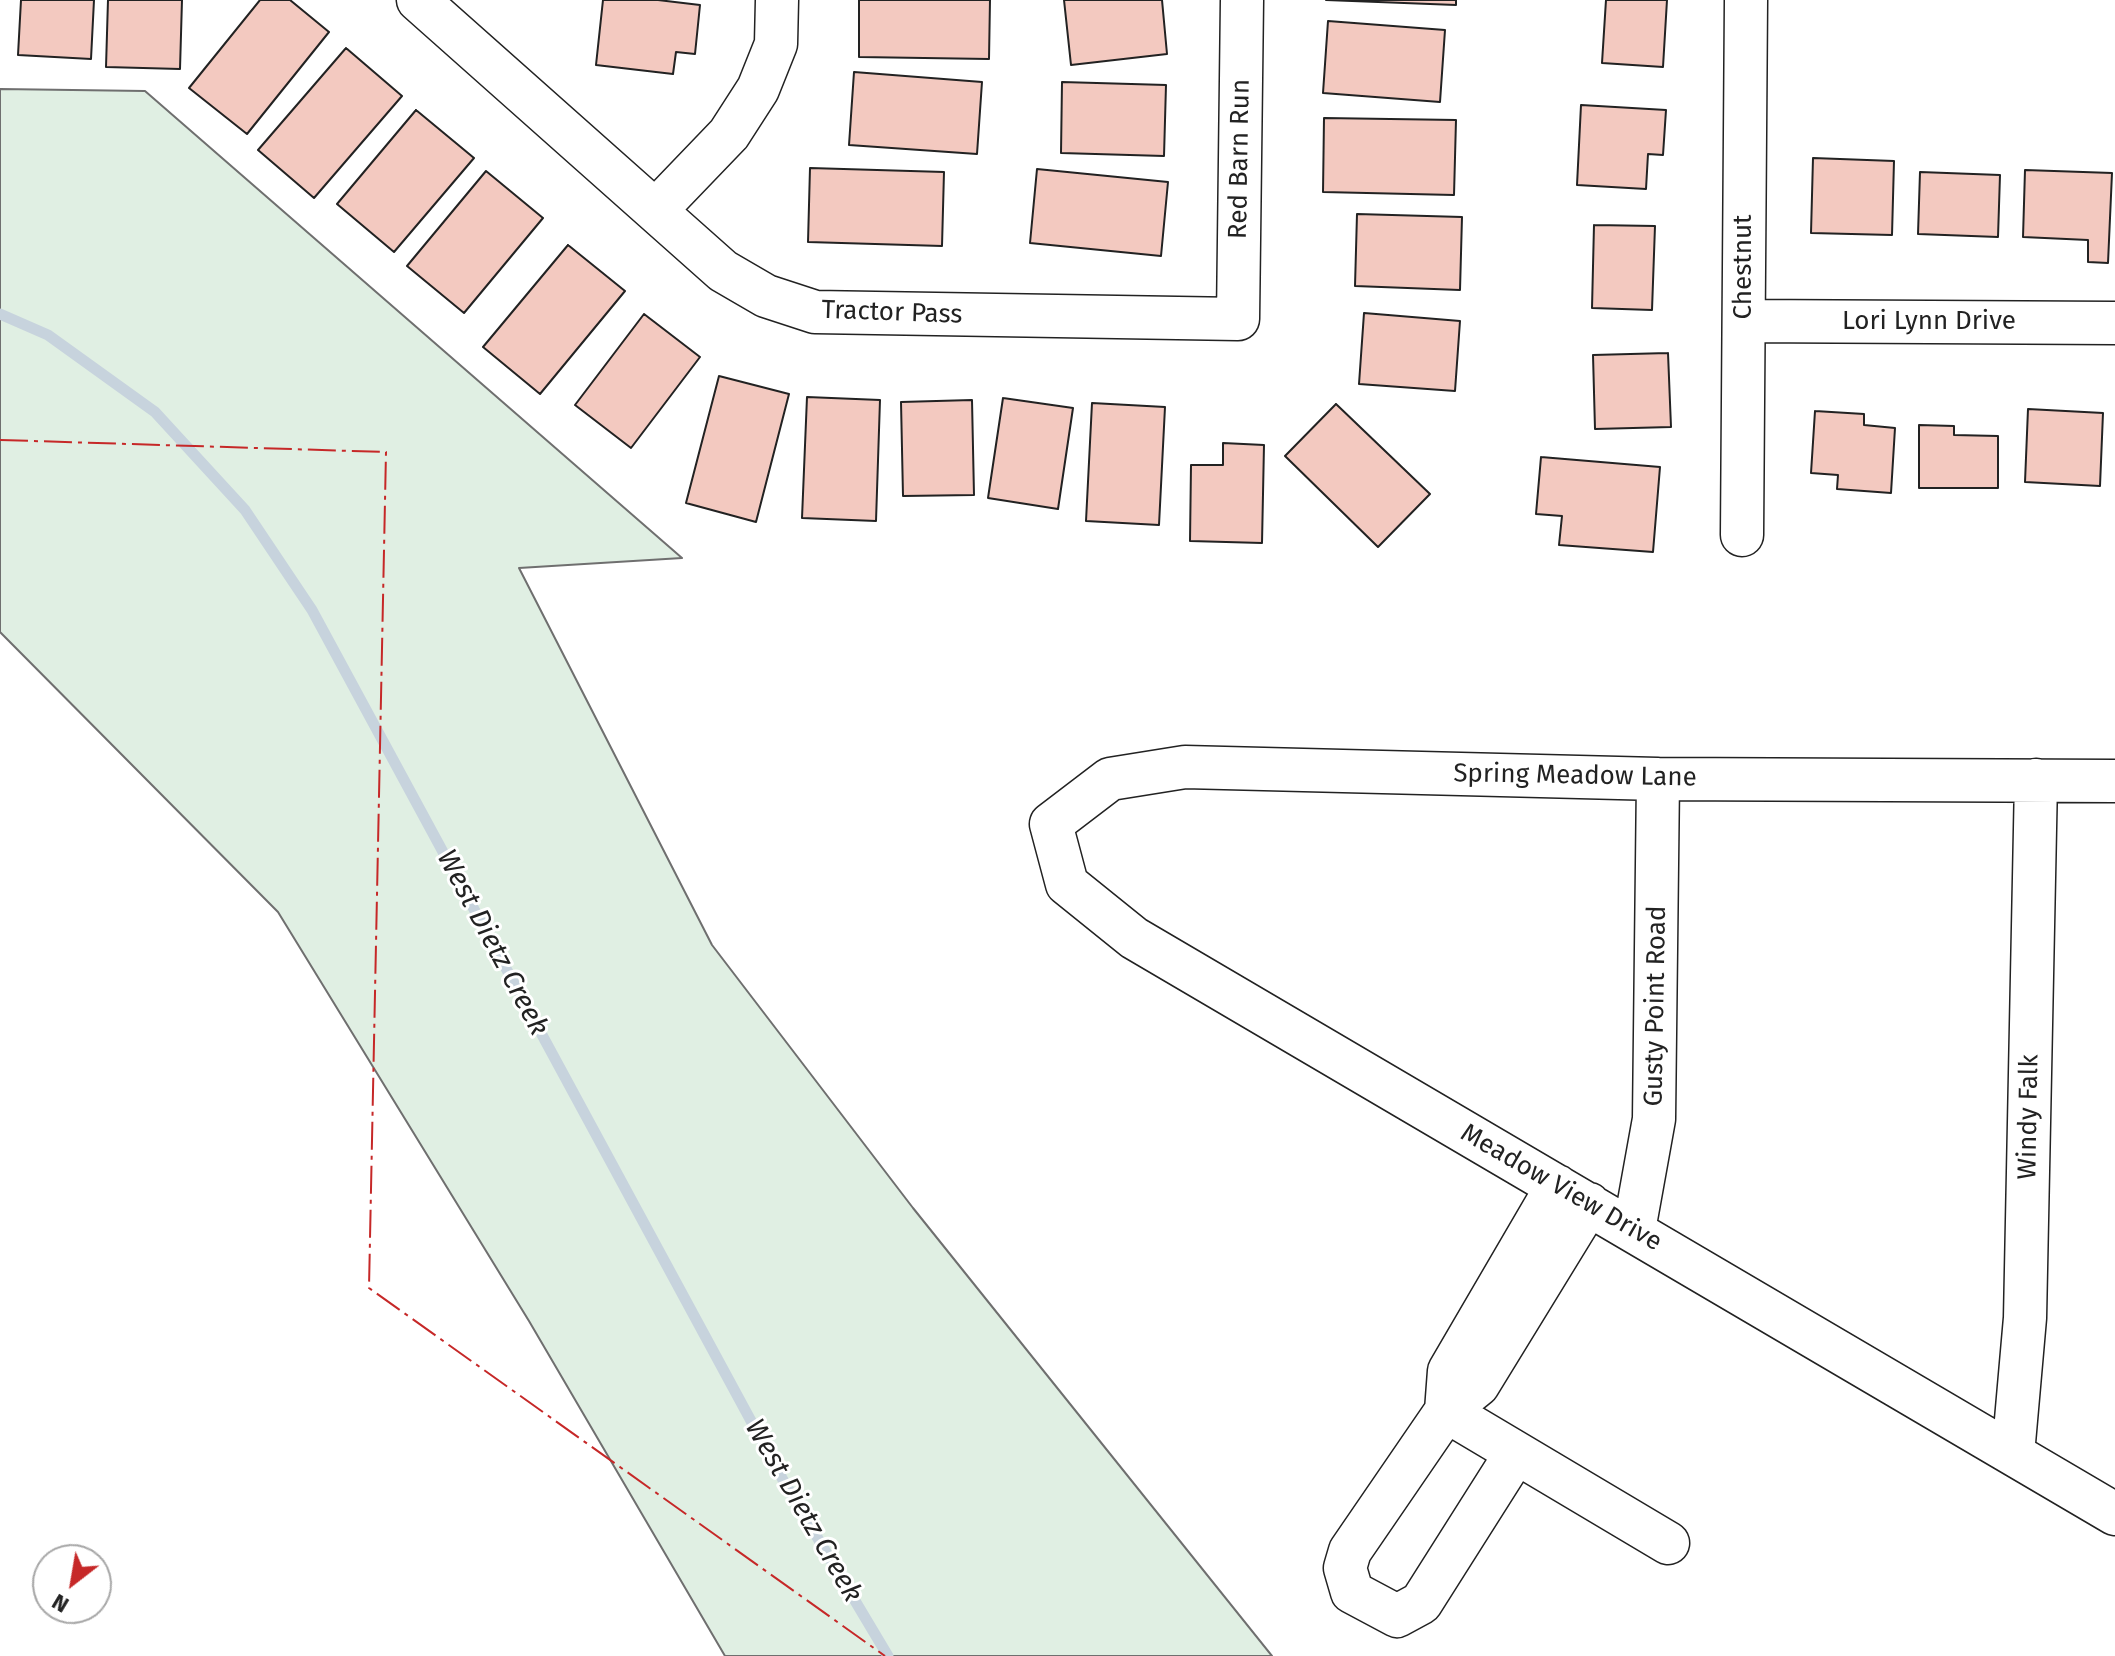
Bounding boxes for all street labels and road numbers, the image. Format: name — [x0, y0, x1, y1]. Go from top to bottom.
street label: Red Barn Run — [1223, 79, 1257, 239]
street label: Chestnut — [1728, 215, 1760, 319]
street label: Tractor Pass — [821, 295, 963, 331]
street label: Lori Lynn Drive — [1842, 306, 2016, 338]
street label: Spring Meadow Lane — [1453, 758, 1697, 794]
street label: Gusty Point Road — [1639, 905, 1673, 1107]
street label: Windy Falk — [2012, 1054, 2046, 1180]
street label: Meadow View Drive — [1455, 1118, 1667, 1258]

